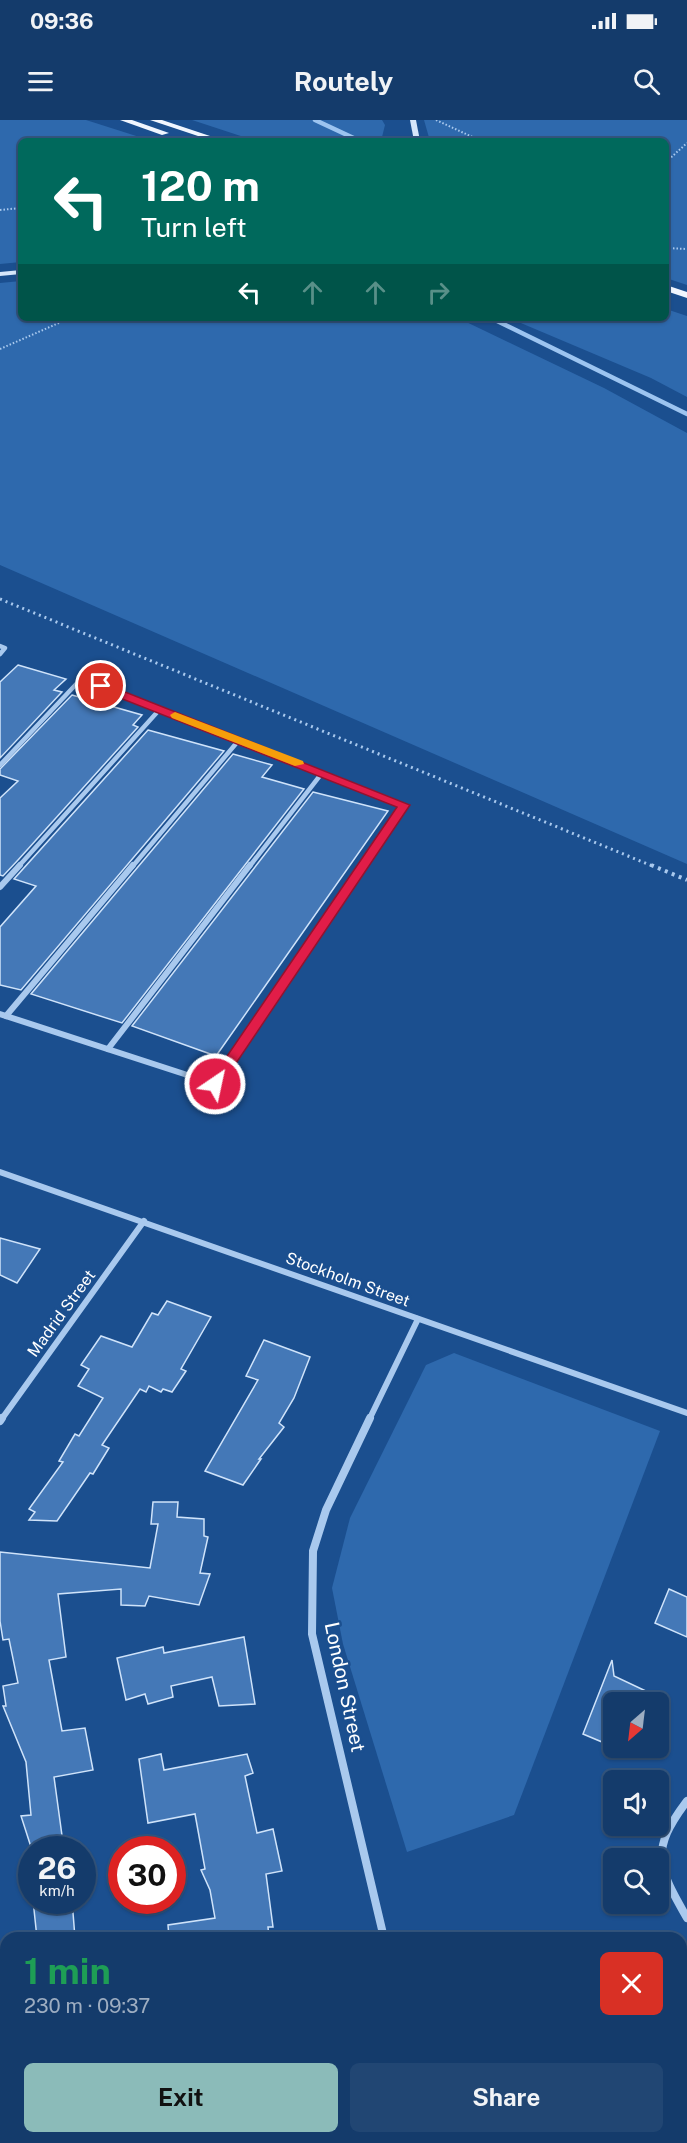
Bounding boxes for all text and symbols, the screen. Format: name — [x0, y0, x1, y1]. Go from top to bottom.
text: 09:36 — [30, 8, 94, 34]
icon: menu — [24, 65, 57, 98]
text: Routely — [294, 65, 393, 97]
icon: search — [630, 65, 663, 98]
text: 120 m — [141, 161, 260, 210]
icon: left — [42, 162, 120, 240]
text: Turn left — [141, 211, 247, 243]
icon: left — [233, 276, 266, 309]
icon: ahead — [296, 276, 329, 309]
icon: ahead — [359, 276, 392, 309]
icon: right — [422, 276, 455, 309]
pin — [75, 660, 126, 711]
icon: arrive — [84, 669, 117, 702]
position arrow — [183, 1052, 247, 1116]
street label: Stockholm Street — [283, 1248, 412, 1311]
street label: Madrid Street — [23, 1266, 99, 1361]
street label: London Street — [320, 1620, 370, 1754]
north arrow — [603, 1692, 669, 1758]
map controls — [603, 1692, 669, 1914]
button: sound — [603, 1770, 669, 1836]
speed limit sign: 30 — [108, 1836, 186, 1914]
button: search — [603, 1848, 669, 1914]
text: 26 — [38, 1850, 76, 1886]
text: km/h — [39, 1882, 75, 1899]
text: 1 min — [24, 1950, 111, 1992]
button: close — [600, 1952, 663, 2015]
text: 230 m · 09:37 — [24, 1994, 150, 2018]
button: Exit — [24, 2063, 338, 2132]
button: Share — [350, 2063, 663, 2132]

